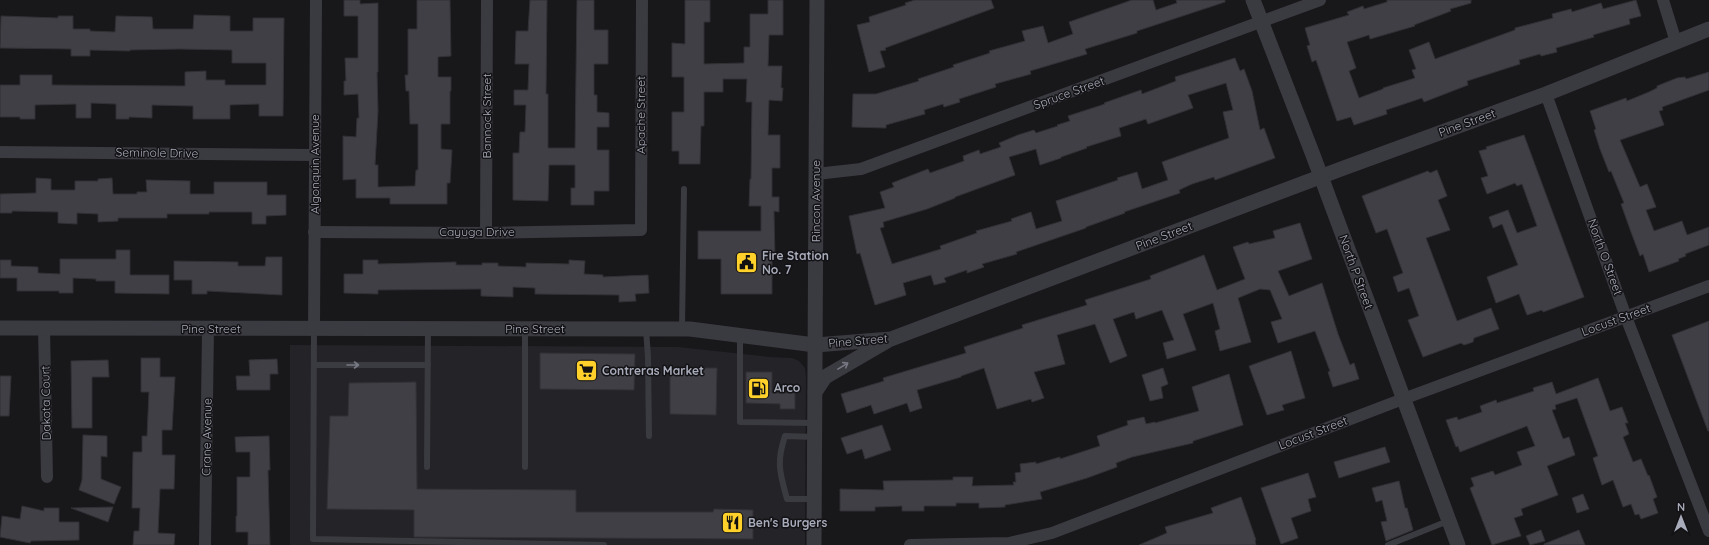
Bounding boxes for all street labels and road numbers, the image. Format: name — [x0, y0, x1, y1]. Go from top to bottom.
street label: Spruce Street — [1031, 73, 1106, 112]
street label: Bannock Street — [479, 74, 494, 158]
street label: Apache Street — [633, 76, 648, 154]
street label: Pine Street — [1436, 105, 1497, 140]
street label: Algonquin Avenue — [307, 114, 322, 214]
street label: Seminole Drive — [115, 144, 199, 161]
street label: Rincon Avenue — [808, 160, 823, 242]
street label: North O Street — [1585, 217, 1626, 297]
street label: Pine Street — [1133, 218, 1194, 253]
street label: Cayuga Drive — [439, 224, 515, 239]
street label: North P Street — [1336, 233, 1377, 311]
street label: Locust Street — [1579, 300, 1652, 339]
street label: Pine Street — [181, 321, 241, 336]
street label: Pine Street — [505, 321, 565, 336]
street label: Pine Street — [828, 330, 888, 351]
street label: Dakota Court — [37, 366, 54, 440]
street label: Crane Avenue — [198, 398, 215, 476]
street label: Locust Street — [1276, 413, 1349, 453]

